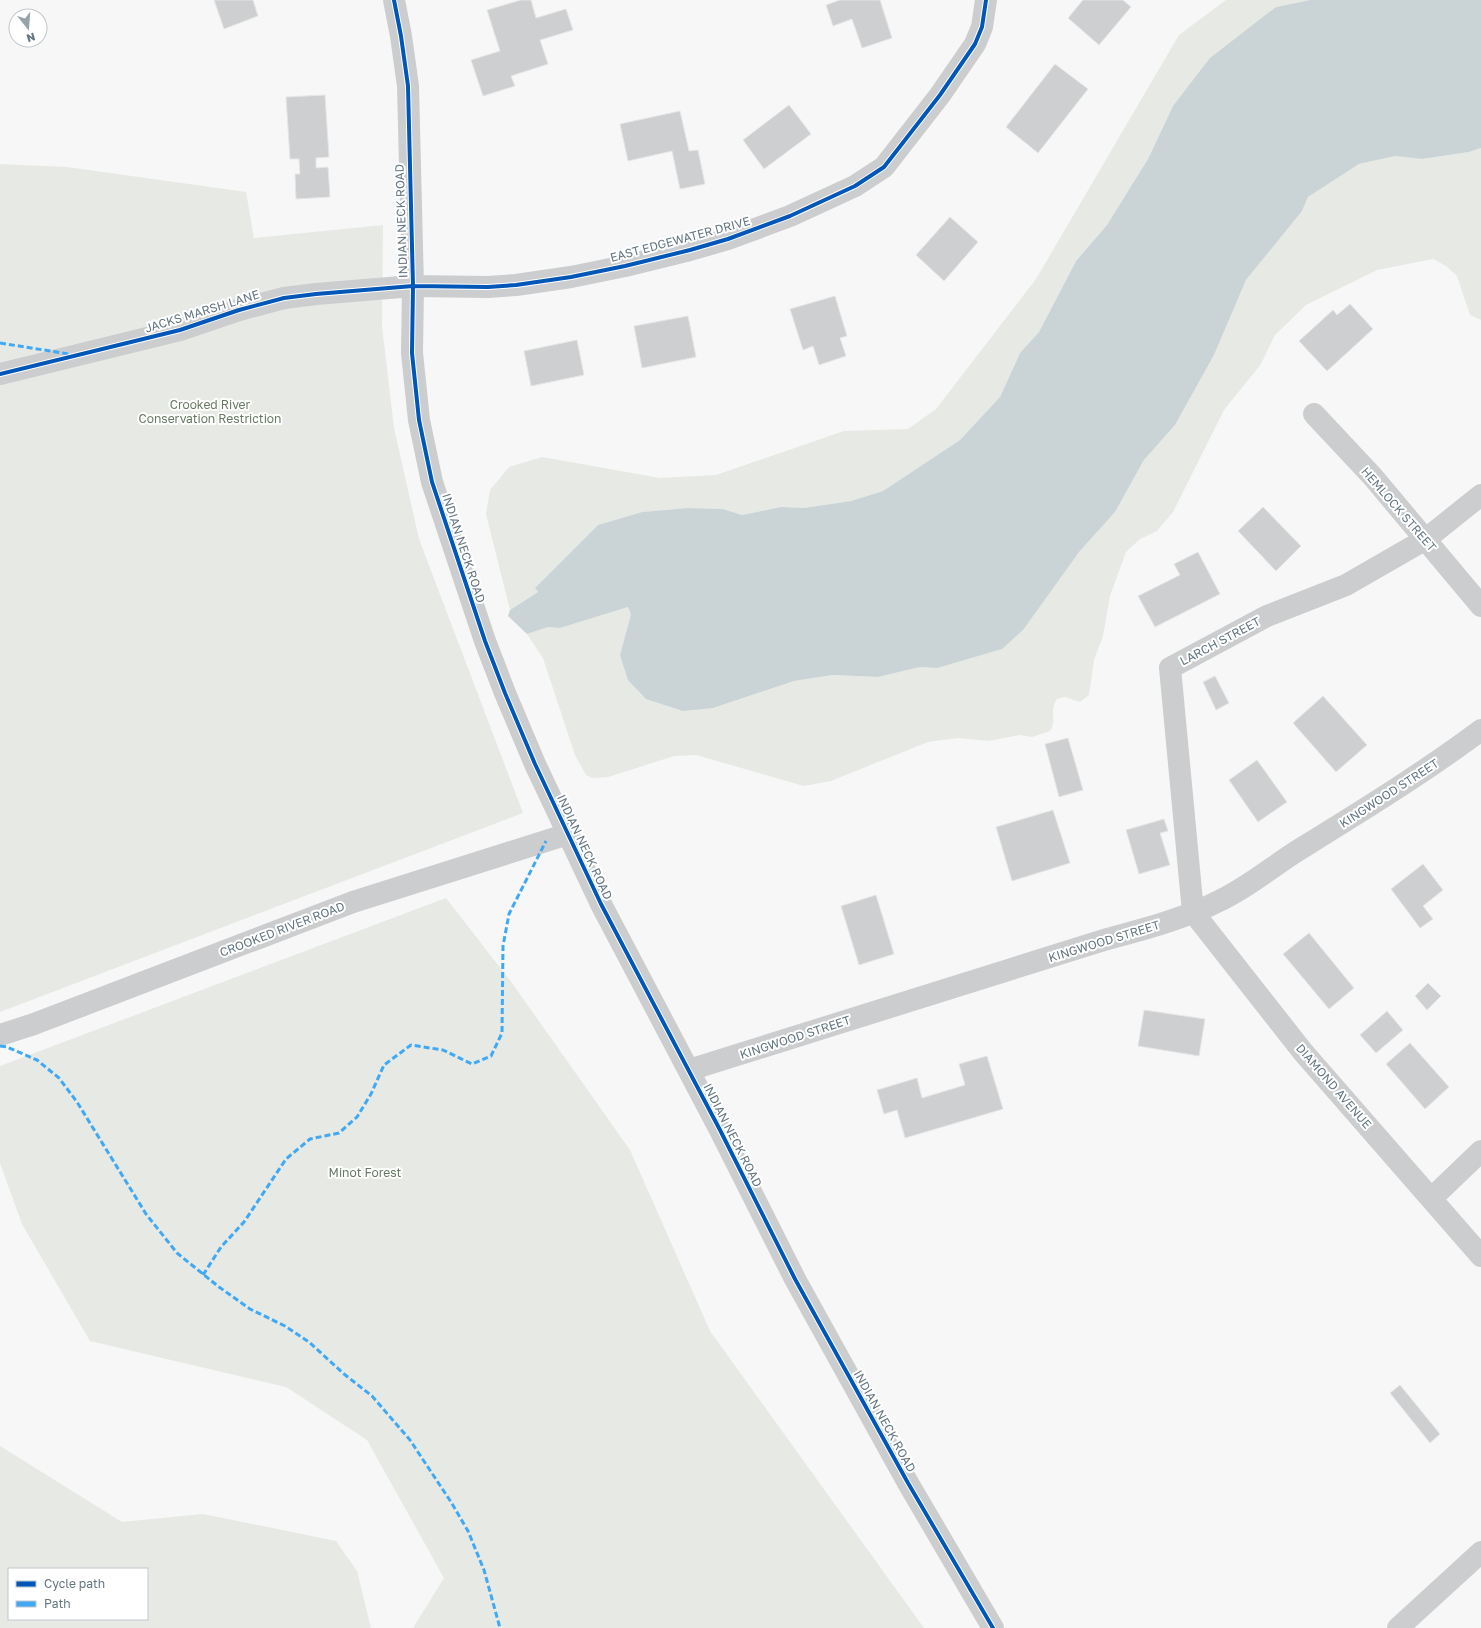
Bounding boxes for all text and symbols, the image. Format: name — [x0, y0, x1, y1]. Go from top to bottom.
north arrow — [8, 8, 48, 48]
text: N — [25, 31, 37, 45]
street label: INDIAN NECK ROAD — [392, 164, 410, 278]
street label: EAST EDGEWATER DRIVE — [608, 213, 752, 265]
street label: JACKS MARSH LANE — [143, 286, 261, 336]
park label: Crooked River Conservation Restriction — [139, 397, 281, 426]
street label: HEMLOCK STREET — [1358, 464, 1440, 555]
street label: INDIAN NECK ROAD — [439, 491, 489, 605]
street label: LARCH STREET — [1177, 613, 1263, 669]
street label: KINGWOOD STREET — [1337, 755, 1442, 831]
street label: INDIAN NECK ROAD — [554, 792, 616, 902]
street label: CROOKED RIVER ROAD — [217, 898, 347, 960]
street label: KINGWOOD STREET — [1047, 917, 1162, 965]
street label: KINGWOOD STREET — [738, 1012, 853, 1062]
street label: DIAMOND AVENUE — [1293, 1041, 1375, 1131]
street label: INDIAN NECK ROAD — [700, 1081, 766, 1189]
park label: Minot Forest — [329, 1165, 402, 1180]
street label: INDIAN NECK ROAD — [851, 1367, 919, 1475]
legend — [8, 1568, 148, 1620]
text: Cycle path — [44, 1576, 105, 1591]
text: Path — [44, 1596, 71, 1611]

